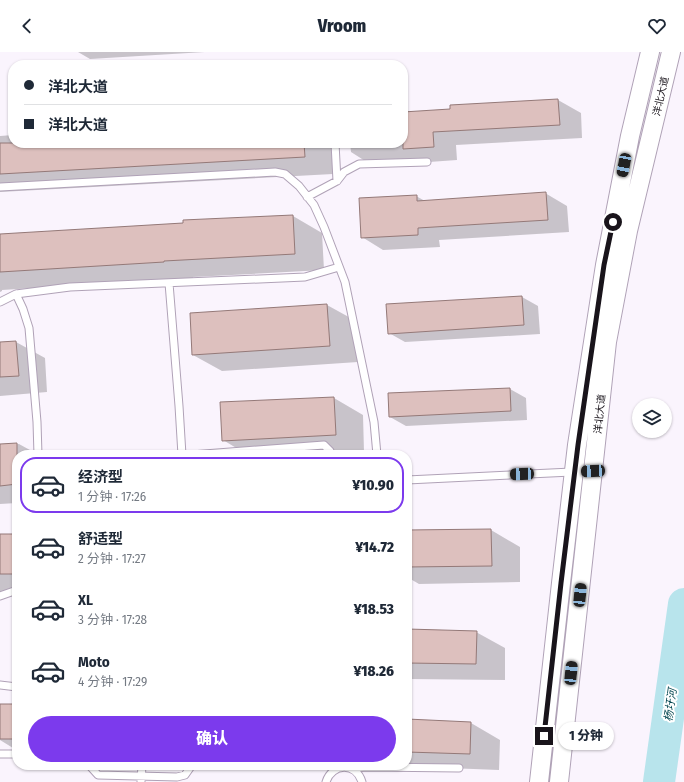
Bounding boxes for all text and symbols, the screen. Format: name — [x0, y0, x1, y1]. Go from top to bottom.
icon: back — [16, 15, 38, 37]
text: Vroom — [318, 15, 366, 37]
icon: heart — [646, 15, 668, 37]
street label: 洋北大道 — [651, 75, 671, 117]
text: 洋北大道 — [48, 78, 108, 96]
text: 洋北大道 — [48, 116, 108, 134]
car — [616, 152, 632, 178]
route start — [604, 213, 622, 231]
street label: 洋北大道 — [592, 394, 608, 435]
map controls — [632, 398, 672, 438]
button: layers — [632, 398, 672, 438]
car — [581, 464, 605, 478]
icon: car — [30, 467, 66, 503]
text: 经济型 — [78, 468, 123, 486]
car — [510, 468, 534, 480]
text: ¥10.90 — [352, 476, 394, 494]
text: 1 分钟 · 17:26 — [78, 489, 146, 504]
icon: car — [30, 529, 66, 565]
text: 舒适型 — [78, 530, 123, 548]
text: ¥14.72 — [355, 538, 394, 556]
text: 2 分钟 · 17:27 — [78, 551, 146, 566]
car — [573, 582, 587, 608]
icon: car — [30, 591, 66, 627]
text: XL — [78, 591, 93, 609]
text: ¥18.53 — [354, 600, 394, 618]
text: 3 分钟 · 17:28 — [78, 612, 147, 627]
icon: car — [30, 653, 66, 689]
text: Moto — [78, 653, 110, 671]
car — [564, 660, 578, 686]
text: ¥18.26 — [353, 662, 394, 680]
text: 4 分钟 · 17:29 — [78, 674, 147, 689]
water label: 杨圩河 — [662, 686, 680, 722]
button: 确认 — [28, 716, 396, 762]
callout: 1 分钟 — [558, 722, 614, 750]
route end — [535, 727, 553, 745]
text: 1 分钟 — [569, 728, 603, 743]

